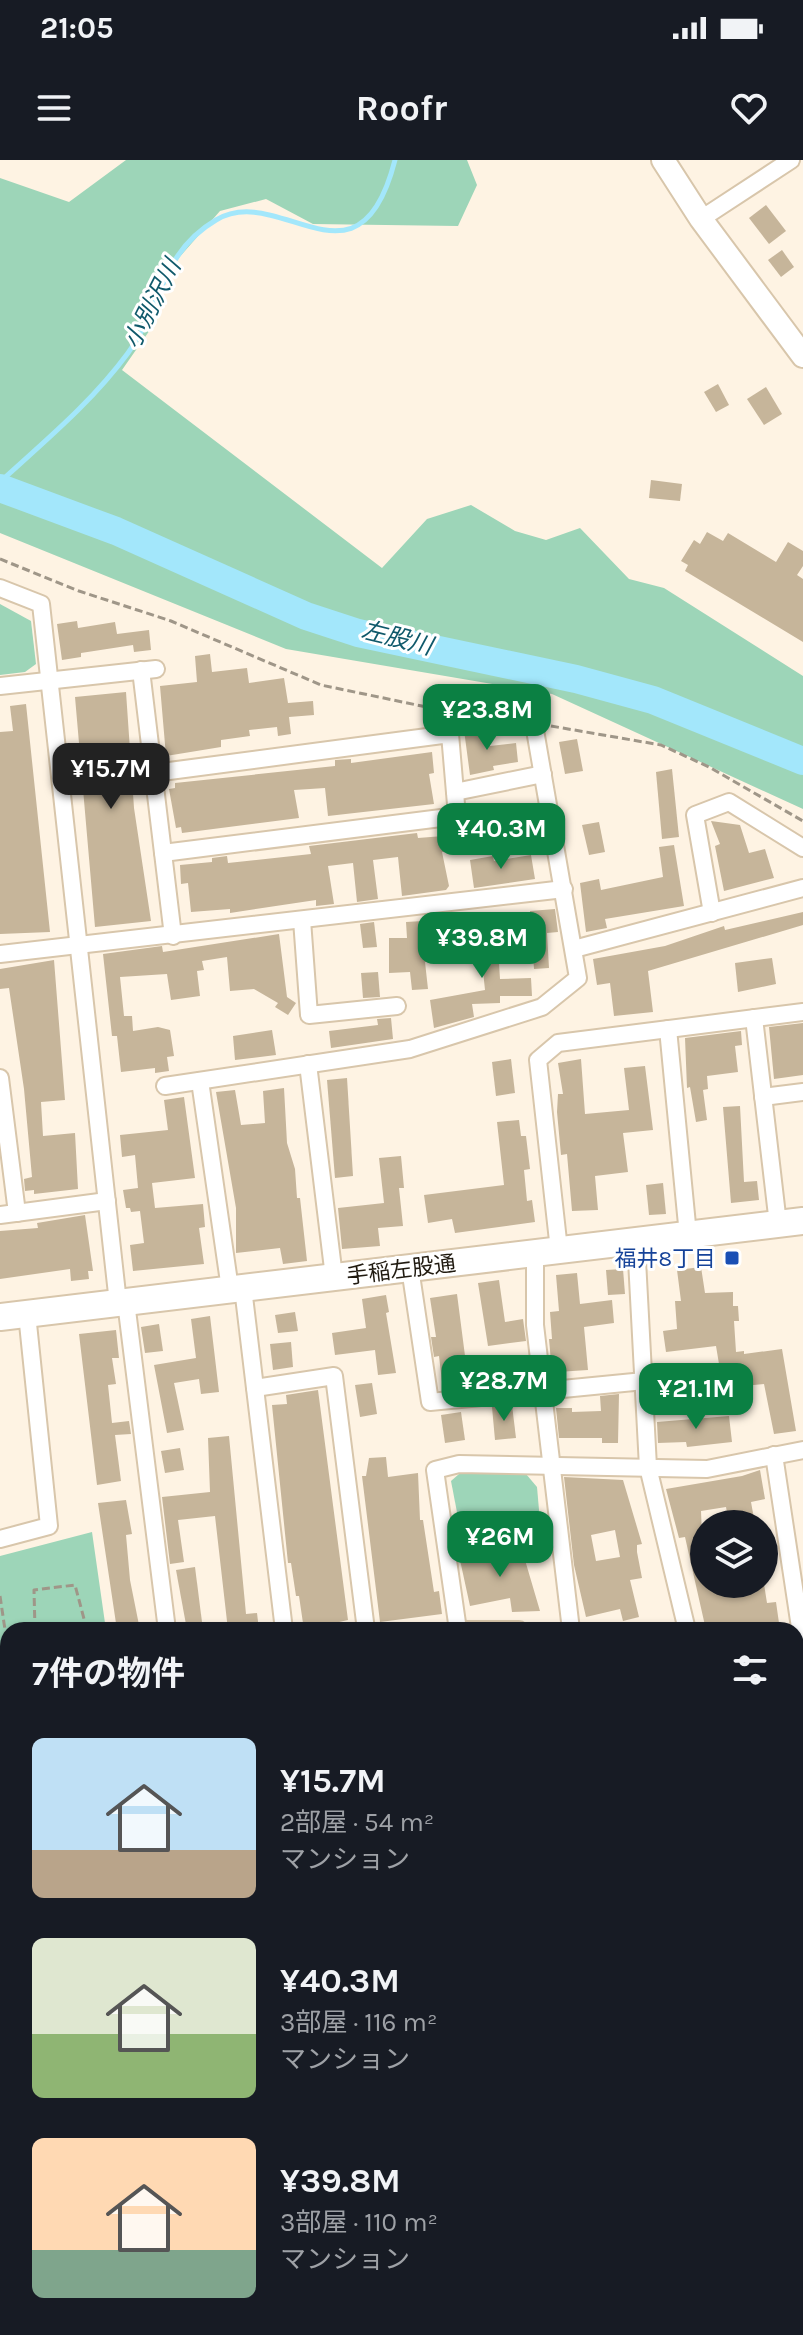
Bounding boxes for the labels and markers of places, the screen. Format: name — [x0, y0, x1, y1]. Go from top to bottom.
pin: ¥23.8M — [422, 684, 552, 752]
pin: ¥15.7M — [46, 743, 176, 811]
pin: ¥40.3M — [436, 803, 566, 871]
pin: ¥39.8M — [417, 912, 547, 980]
place label: 福井8丁目 — [614, 1246, 716, 1272]
marker: 福井8丁目 — [723, 1249, 741, 1267]
pin: ¥28.7M — [439, 1355, 569, 1423]
pin: ¥21.1M — [631, 1363, 761, 1431]
pin: ¥26M — [453, 1511, 547, 1579]

